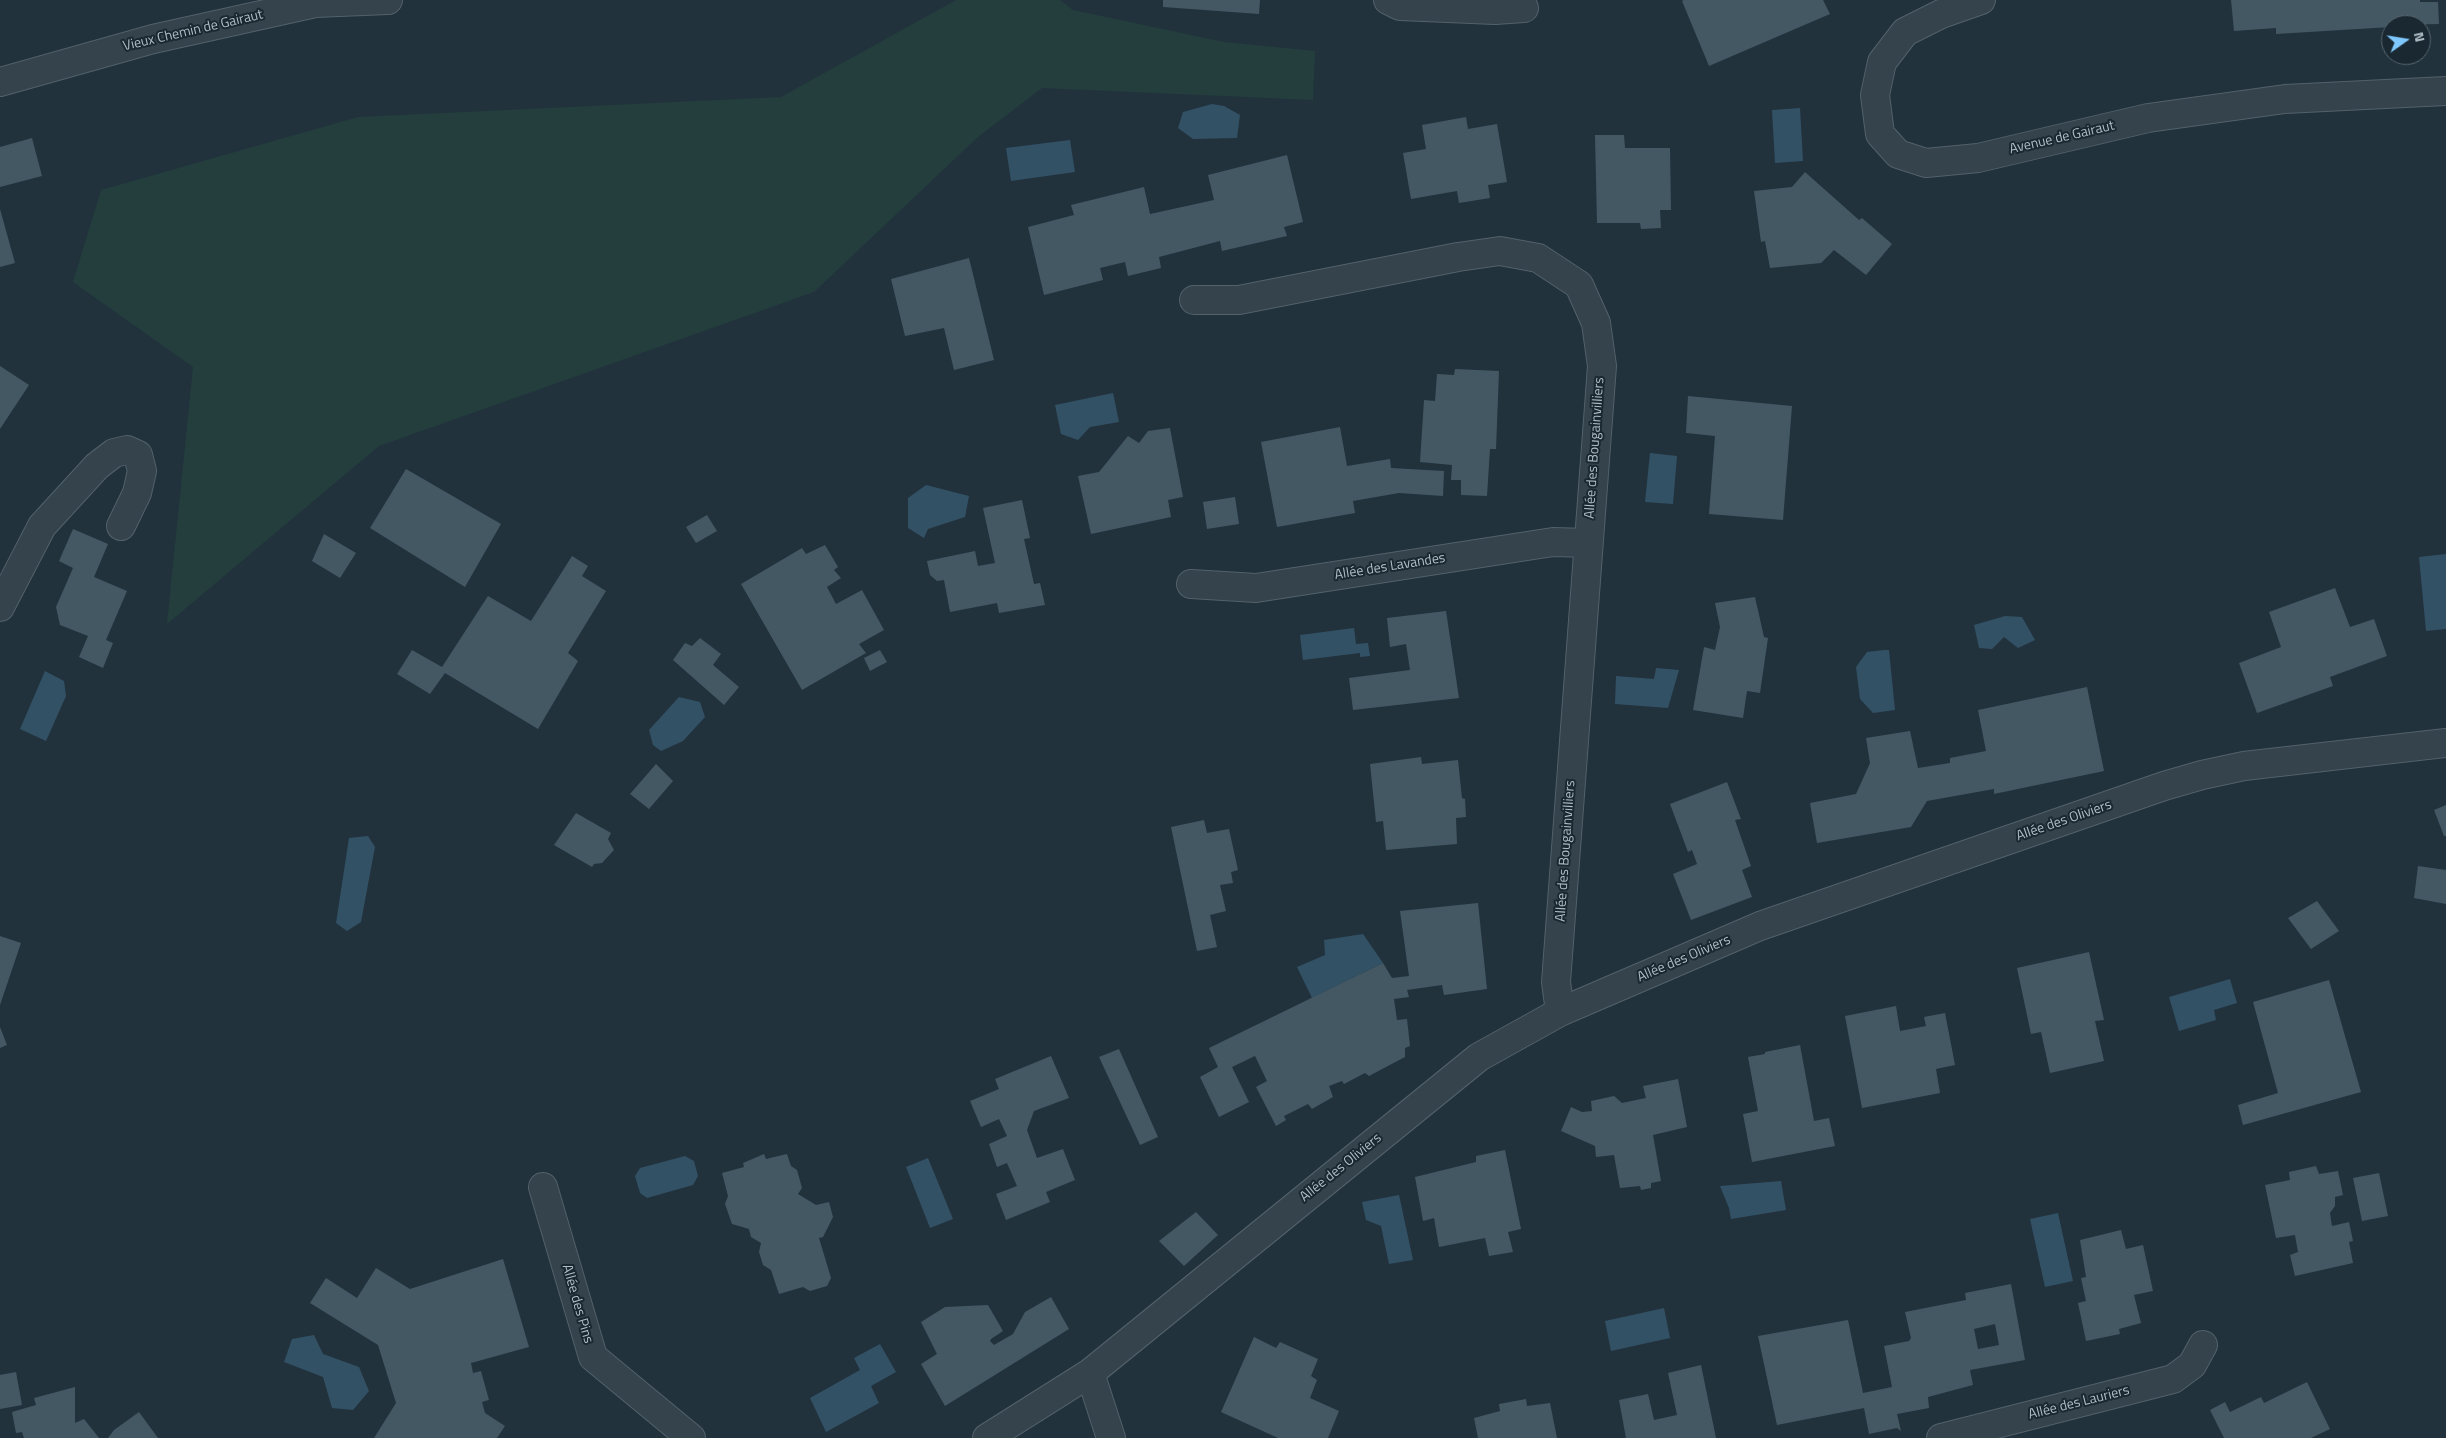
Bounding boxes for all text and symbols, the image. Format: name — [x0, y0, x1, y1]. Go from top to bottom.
street label: Vieux Chemin de Gairaut — [121, 7, 265, 55]
north arrow — [2381, 15, 2431, 65]
text: N — [2409, 30, 2431, 44]
street label: Avenue de Gairaut — [2008, 118, 2116, 158]
street label: Allée des Bougainvilliers — [1582, 377, 1608, 519]
street label: Allée des Lavandes — [1333, 550, 1447, 584]
street label: Allée des Bougainvilliers — [1553, 780, 1579, 922]
street label: Allée des Oliviers — [2014, 797, 2114, 845]
street label: Allée des Oliviers — [1635, 932, 1733, 986]
street label: Allée des Oliviers — [1297, 1130, 1385, 1206]
street label: Allée des Pins — [558, 1263, 596, 1345]
street label: Allée des Lauriers — [2027, 1382, 2131, 1424]

